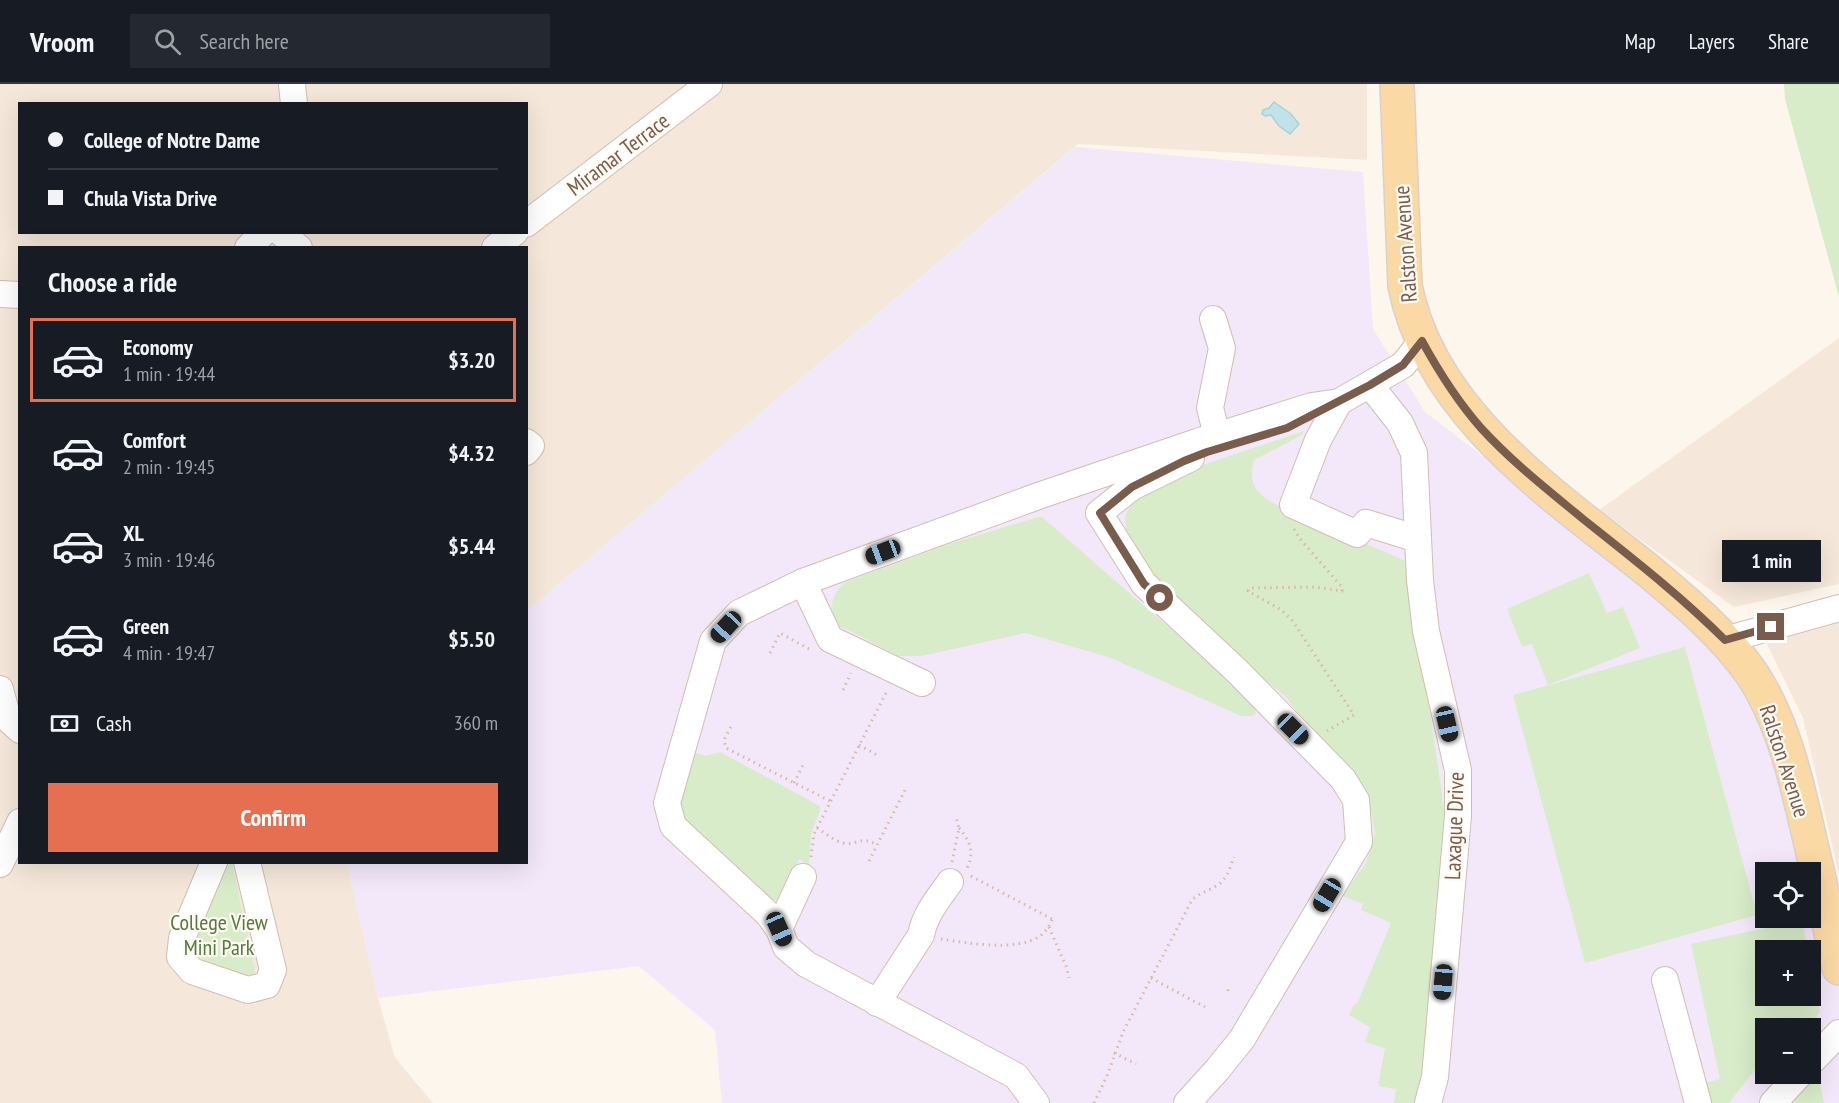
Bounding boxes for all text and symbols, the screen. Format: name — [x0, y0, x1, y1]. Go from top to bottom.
search box — [130, 14, 550, 68]
text: Vroom — [30, 23, 94, 60]
icon: search — [151, 25, 184, 58]
text: Search here — [199, 27, 289, 55]
text: Map — [1625, 28, 1656, 55]
text: Layers — [1689, 28, 1735, 55]
text: Share — [1768, 28, 1809, 55]
street label: Miramar Terrace — [561, 106, 675, 202]
text: College of Notre Dame — [84, 126, 260, 154]
text: Chula Vista Drive — [84, 184, 217, 212]
street label: Ralston Avenue — [1387, 185, 1423, 303]
text: Choose a ride — [48, 265, 177, 299]
icon: car — [51, 333, 105, 387]
text: Economy — [123, 333, 193, 361]
text: $3.20 — [448, 346, 495, 374]
text: 1 min · 19:44 — [123, 361, 215, 387]
icon: car — [51, 426, 105, 480]
text: Comfort — [123, 426, 186, 454]
text: $4.32 — [448, 439, 495, 467]
text: 2 min · 19:45 — [123, 454, 215, 480]
icon: car — [51, 519, 105, 573]
text: XL — [123, 519, 144, 547]
text: $5.44 — [448, 532, 495, 560]
car — [863, 537, 903, 567]
callout: 1 min — [1722, 540, 1820, 582]
text: 3 min · 19:46 — [123, 547, 215, 573]
text: 1 min — [1751, 548, 1792, 574]
route start — [1146, 584, 1173, 611]
car — [707, 608, 745, 646]
icon: car — [51, 612, 105, 666]
text: Green — [123, 612, 169, 640]
route end — [1757, 613, 1784, 640]
text: $5.50 — [448, 625, 495, 653]
text: 4 min · 19:47 — [123, 640, 215, 666]
street label: Ralston Avenue — [1754, 701, 1816, 821]
car — [1434, 704, 1460, 744]
icon: cash — [48, 707, 81, 740]
text: Cash — [96, 709, 132, 737]
text: 360 m — [454, 710, 498, 736]
car — [1274, 710, 1312, 748]
street label: Laxague Drive — [1438, 771, 1470, 881]
button: Confirm — [48, 783, 498, 852]
map controls — [1755, 862, 1821, 1084]
button: locate — [1755, 862, 1821, 928]
car — [1310, 875, 1344, 915]
park label: College View Mini Park — [170, 908, 268, 961]
car — [763, 909, 795, 949]
button: + — [1755, 940, 1821, 1006]
car — [1432, 963, 1454, 1001]
button: − — [1755, 1018, 1821, 1084]

